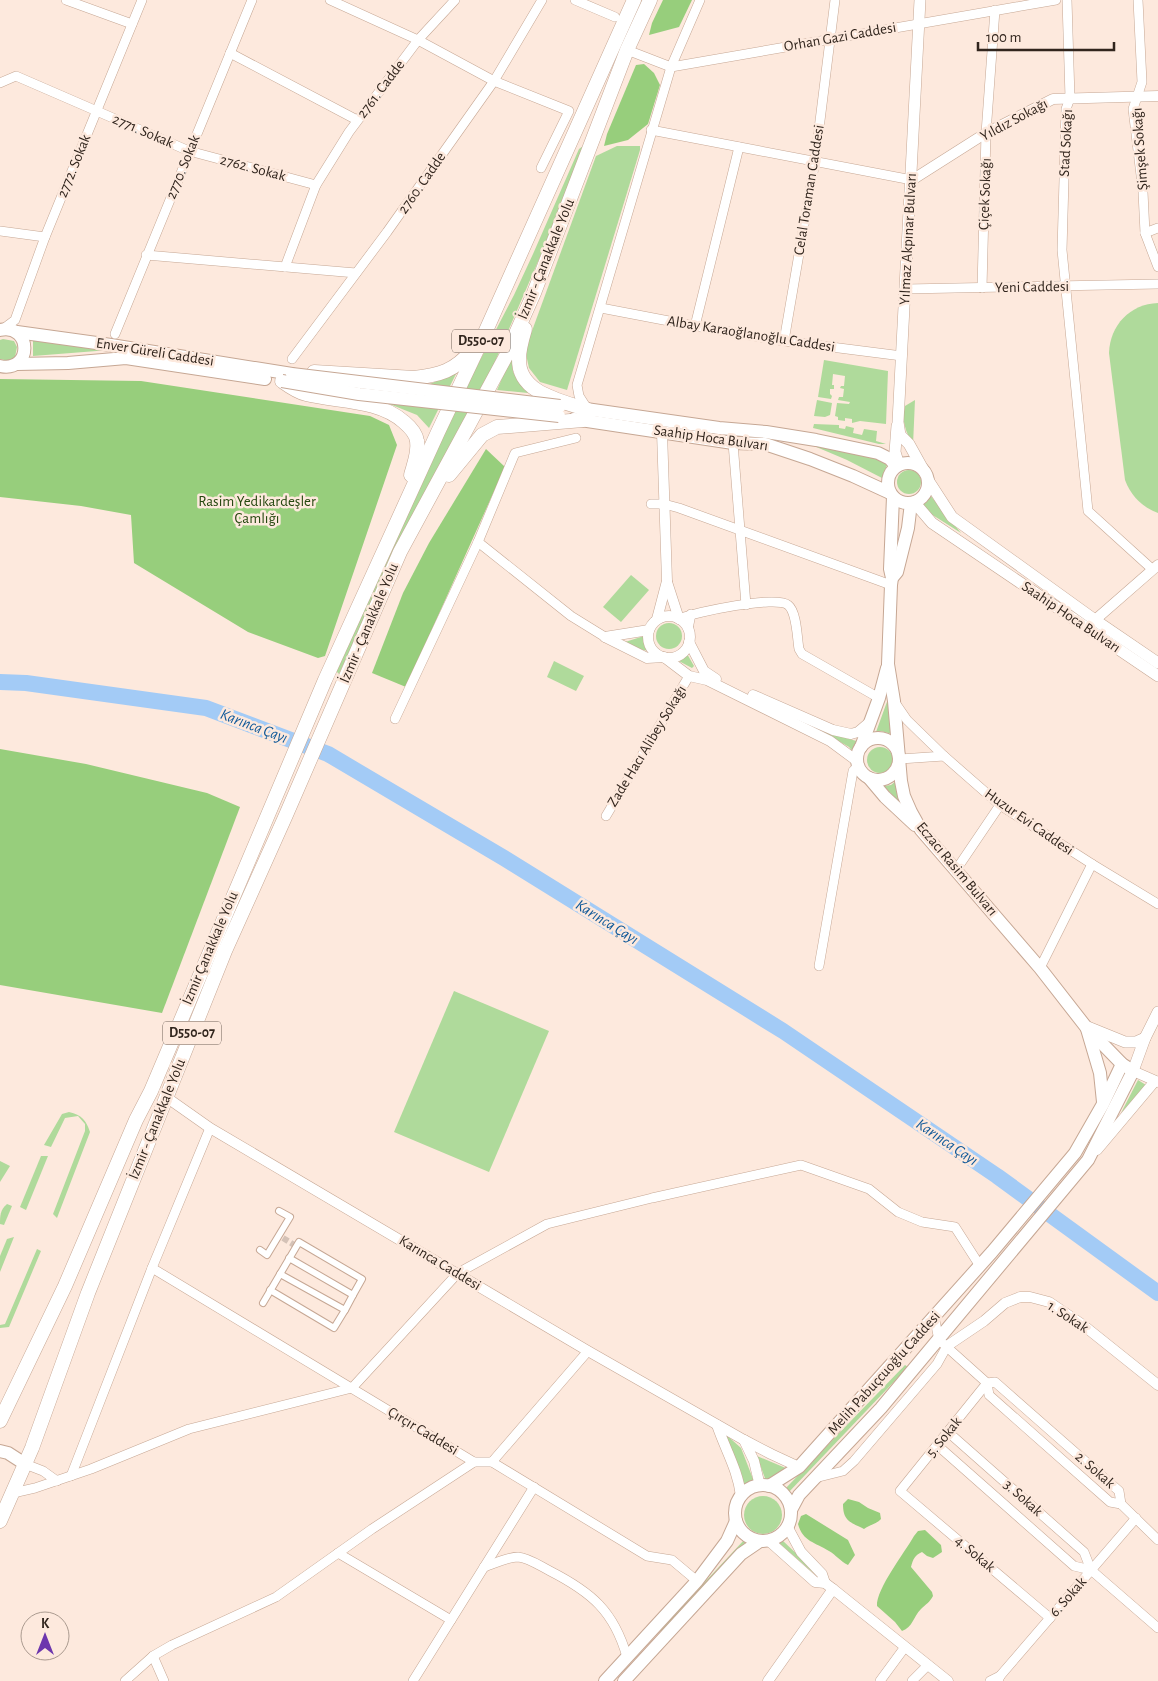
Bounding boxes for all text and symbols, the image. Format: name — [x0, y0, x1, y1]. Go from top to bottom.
street label: Orhan Gazi Caddesi — [783, 20, 897, 54]
scale bar — [978, 20, 1114, 52]
text: 100 m — [986, 30, 1021, 45]
street label: 2761. Cadde — [354, 57, 408, 121]
street label: Yıldız Sokağı — [978, 96, 1050, 144]
street label: Şimşek Sokağı — [1130, 107, 1150, 191]
street label: Stad Sokağı — [1057, 109, 1075, 177]
street label: 2771. Sokak — [110, 111, 176, 151]
street label: Celal Toraman Caddesi — [791, 124, 827, 256]
street label: 2772. Sokak — [55, 132, 93, 200]
street label: 2770. Sokak — [163, 133, 203, 201]
street label: 2760. Cadde — [395, 149, 449, 216]
street label: 2762. Sokak — [219, 152, 288, 184]
street label: Çiçek Sokağı — [976, 158, 994, 230]
street label: Yılmaz Akpınar Bulvarı — [897, 173, 919, 305]
street label: İzmir - Çanakkale Yolu — [513, 196, 577, 321]
street label: Yeni Caddesi — [995, 279, 1069, 295]
street label: Albay Karaoğlanoğlu Caddesi — [666, 313, 836, 355]
road number: D550-07 — [452, 330, 510, 352]
street label: Enver Güreli Caddesi — [95, 335, 215, 369]
street label: Saahip Hoca Bulvarı — [653, 423, 769, 453]
park label: Rasim Yedikardeşler Çamlığı — [198, 494, 316, 526]
street label: İzmir - Çanakkale Yolu — [335, 560, 401, 685]
street label: Saahip Hoca Bulvarı — [1019, 579, 1123, 655]
street label: Zade Hacı Alibey Sokağı — [605, 683, 689, 809]
water label: Karınca Çayı — [218, 706, 290, 746]
street label: Huzur Evi Caddesi — [982, 786, 1076, 858]
street label: Eczacı Rasim Bulvarı — [914, 819, 1000, 919]
street label: İzmir Çanakkale Yolu — [178, 888, 241, 1007]
water label: Karınca Çayı — [573, 897, 641, 947]
road number: D550-07 — [163, 1021, 221, 1044]
street label: İzmir - Çanakkale Yolu — [124, 1056, 188, 1181]
water label: Karınca Çayı — [913, 1116, 981, 1168]
street label: Karınca Caddesi — [397, 1233, 483, 1293]
street label: 1. Sokak — [1045, 1298, 1091, 1336]
street label: Melih Pabuçcuoğlu Caddesi — [825, 1309, 943, 1437]
street label: Çırçır Caddesi — [385, 1404, 461, 1458]
street label: 5. Sokak — [923, 1414, 965, 1460]
street label: 2. Sokak — [1072, 1449, 1118, 1491]
street label: 3. Sokak — [1001, 1477, 1045, 1519]
street label: 4. Sokak — [952, 1533, 998, 1575]
street label: 6. Sokak — [1047, 1574, 1089, 1620]
north arrow — [20, 1611, 70, 1661]
text: K — [41, 1617, 50, 1631]

